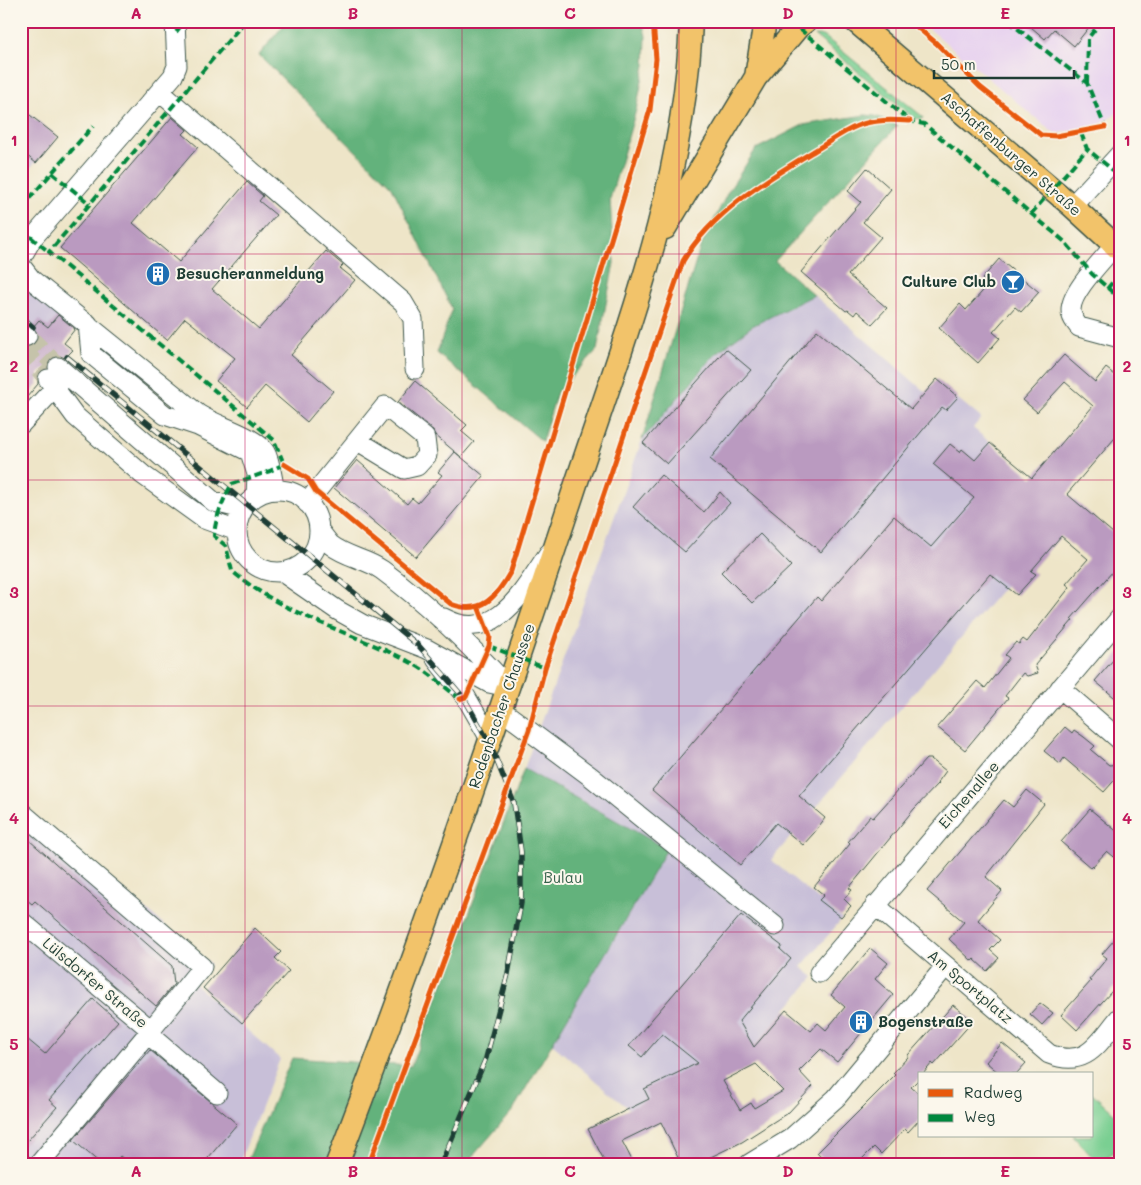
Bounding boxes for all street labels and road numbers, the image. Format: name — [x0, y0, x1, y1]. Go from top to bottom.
street label: Aschaffenburger Straße — [937, 87, 1086, 220]
street label: Rodenbacher Chaussee — [463, 620, 539, 791]
street label: Eichenallee — [933, 756, 1003, 832]
street label: Lülsdorfer Straße — [39, 932, 152, 1032]
street label: Am Sportplatz — [924, 945, 1017, 1028]

